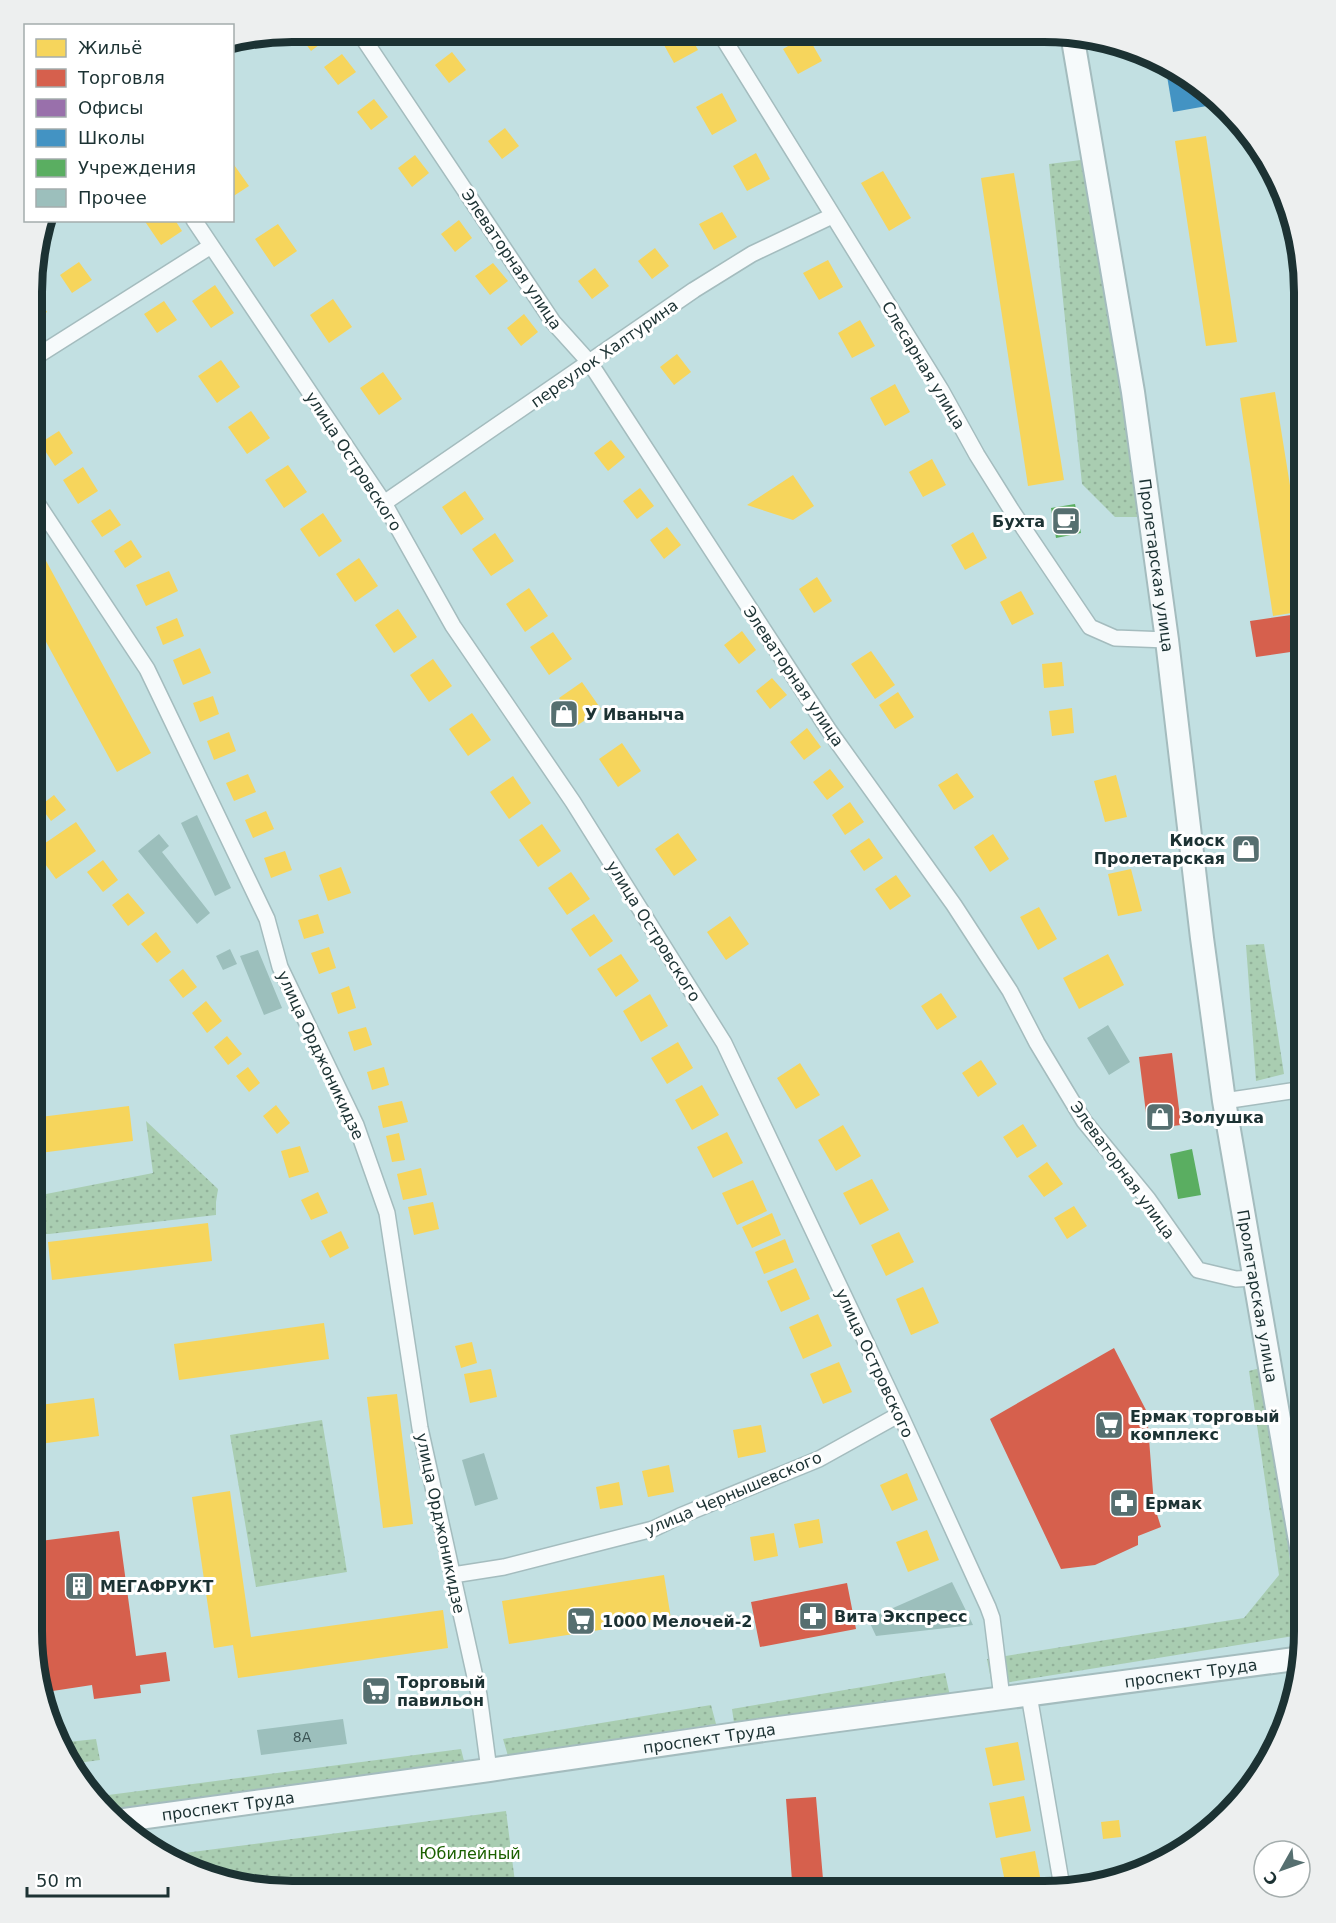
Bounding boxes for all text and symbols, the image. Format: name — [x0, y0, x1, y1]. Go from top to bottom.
legend — [24, 24, 234, 222]
text: Жильё — [78, 37, 142, 58]
text: Торговля — [77, 67, 165, 88]
text: Офисы — [78, 97, 143, 118]
text: Школы — [78, 127, 145, 148]
text: Учреждения — [78, 157, 196, 178]
street label: Элеваторная улица — [457, 185, 566, 333]
text: Прочее — [78, 187, 147, 208]
street label: переулок Халтурина — [527, 295, 681, 411]
street label: Слесарная улица — [878, 298, 969, 433]
street label: улица Островского — [301, 388, 406, 535]
street label: Пролетарская улица — [1135, 477, 1177, 653]
cafe icon: Бухта — [1050, 505, 1082, 537]
place label: Бухта — [992, 512, 1045, 531]
street label: Элеваторная улица — [739, 602, 848, 750]
shop icon: У Иваныча — [548, 698, 580, 730]
place label: У Иваныча — [585, 705, 685, 724]
place label: Киоск Пролетарская — [1094, 831, 1225, 868]
shop icon: Киоск Пролетарская — [1230, 833, 1262, 865]
street label: улица Островского — [602, 857, 705, 1005]
street label: улица Орджоникидзе — [273, 968, 368, 1143]
street label: Элеваторная улица — [1066, 1098, 1179, 1243]
shop icon: Золушка — [1144, 1101, 1176, 1133]
place label: Золушка — [1181, 1108, 1264, 1127]
street label: Пролетарская улица — [1233, 1208, 1281, 1384]
street label: улица Островского — [832, 1286, 917, 1441]
place label: Ермак торговый комплекс — [1130, 1407, 1280, 1444]
supermarket icon: Ермак торговый комплекс — [1093, 1409, 1125, 1441]
street label: улица Орджоникидзе — [412, 1431, 469, 1615]
street label: улица Чернышевского — [642, 1448, 824, 1539]
pharmacy icon: Ермак — [1108, 1487, 1140, 1519]
place label: Ермак — [1145, 1494, 1202, 1513]
building icon: МЕГАФРУКТ — [63, 1570, 95, 1602]
place label: МЕГАФРУКТ — [100, 1577, 213, 1596]
pharmacy icon: Вита Экспресс — [797, 1600, 829, 1632]
supermarket icon: 1000 Мелочей-2 — [565, 1605, 597, 1637]
place label: Вита Экспресс — [834, 1607, 967, 1626]
place label: 1000 Мелочей-2 — [602, 1612, 752, 1631]
street label: проспект Труда — [1123, 1655, 1259, 1692]
place label: Торговый павильон — [397, 1673, 486, 1710]
supermarket icon: Торговый павильон — [360, 1675, 392, 1707]
street label: проспект Труда — [642, 1720, 777, 1758]
house number: 8А — [293, 1729, 312, 1745]
street label: проспект Труда — [160, 1788, 296, 1825]
north arrow — [1252, 1839, 1312, 1899]
park label: Юбилейный — [419, 1844, 521, 1863]
scale bar — [27, 1860, 168, 1898]
text: С — [1260, 1868, 1282, 1889]
text: 50 m — [36, 1870, 82, 1891]

